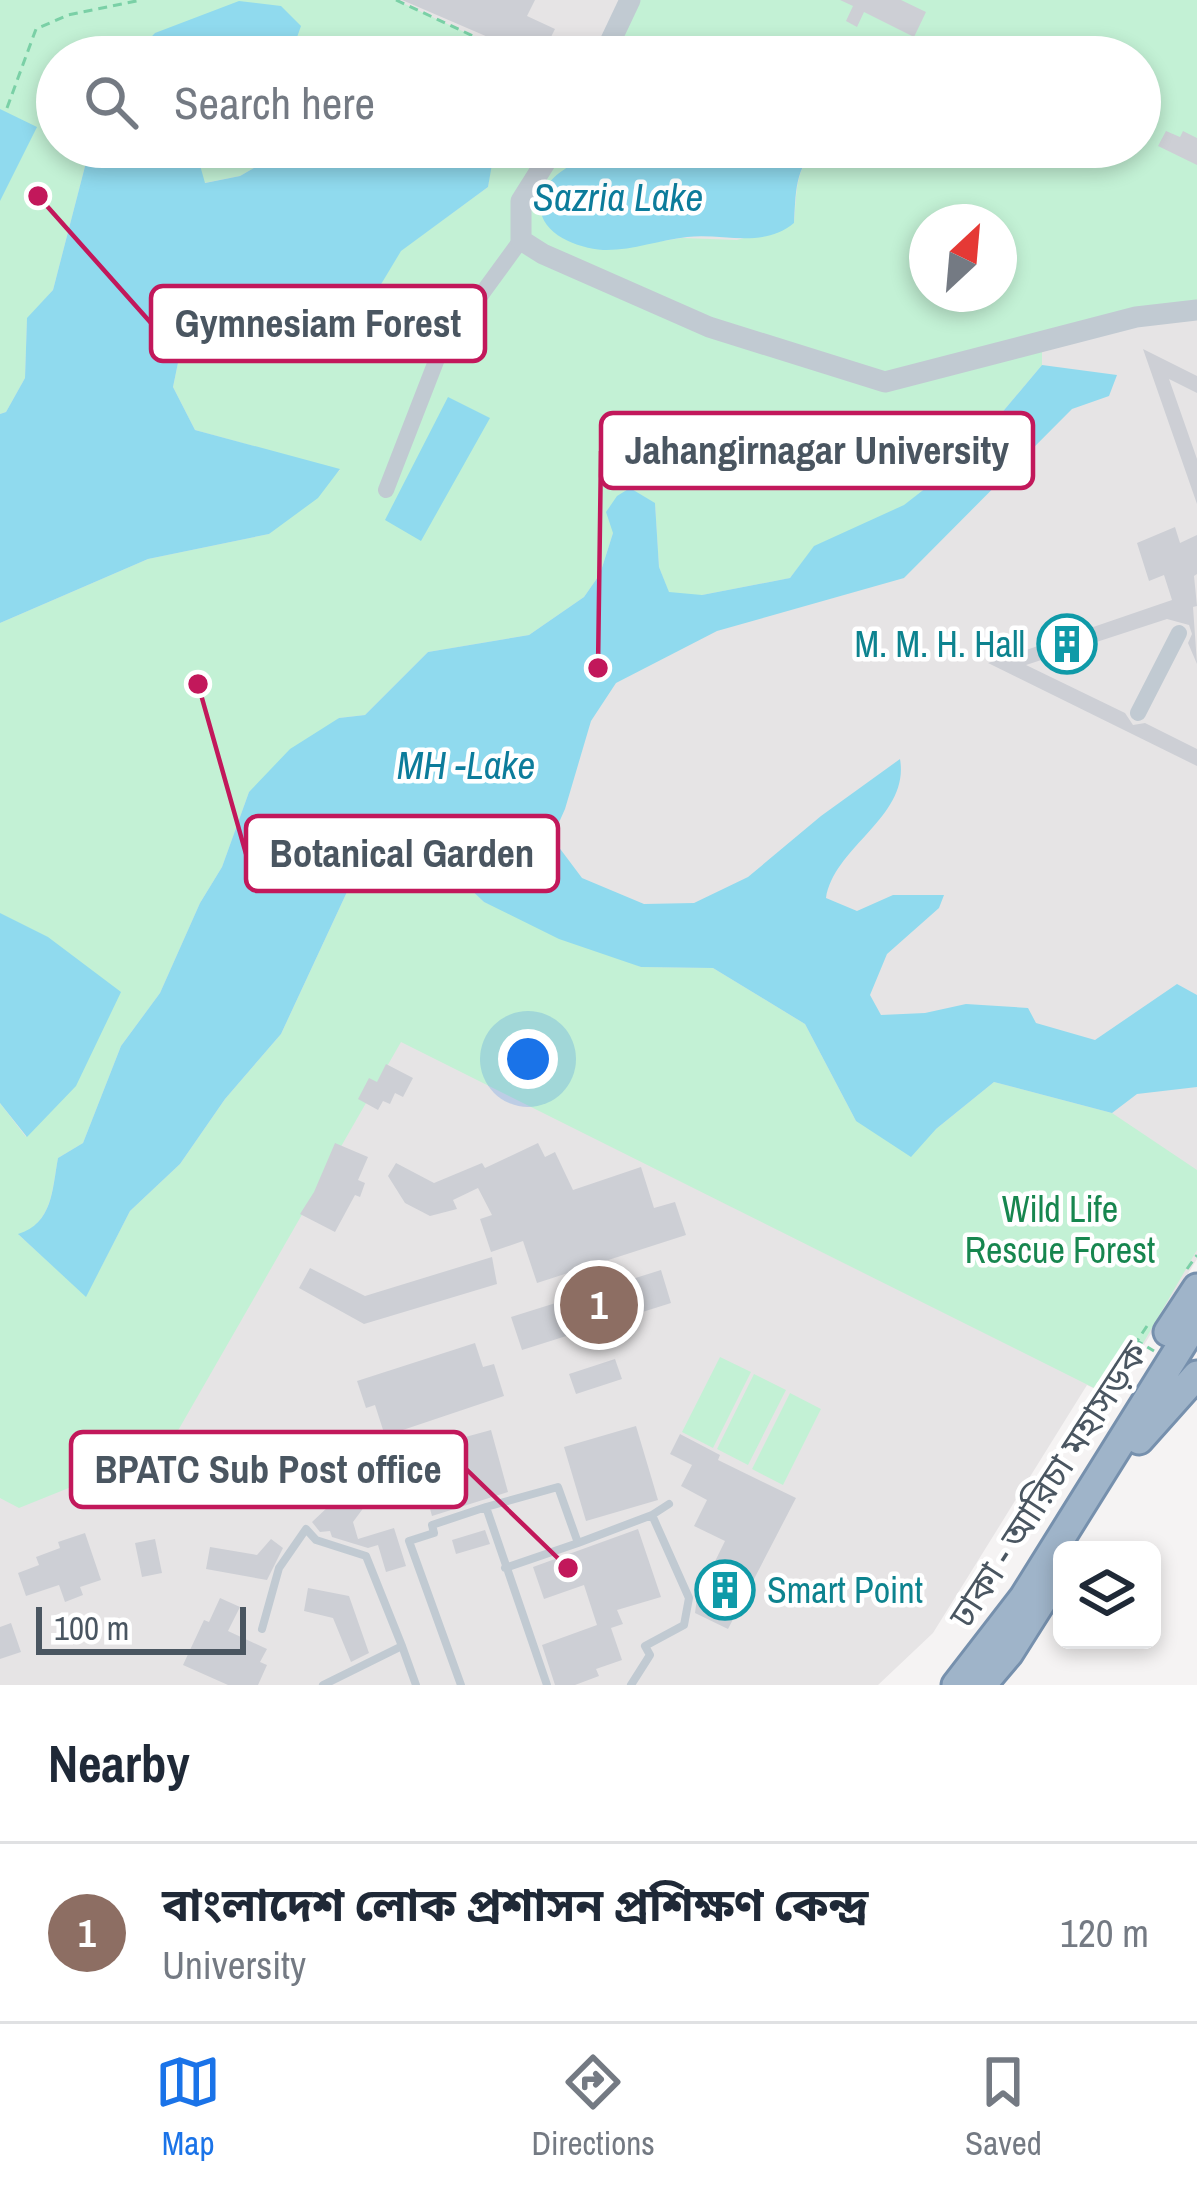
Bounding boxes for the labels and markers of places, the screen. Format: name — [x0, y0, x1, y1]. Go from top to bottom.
callout: Gymnesiam Forest — [151, 286, 485, 361]
callout: Jahangirnagar University — [601, 413, 1033, 488]
building icon: M. M. H. Hall — [1036, 613, 1098, 675]
place label: M. M. H. Hall — [854, 620, 1025, 668]
callout: Botanical Garden — [246, 816, 558, 891]
pin: 1 — [560, 1260, 638, 1350]
callout: BPATC Sub Post office — [71, 1432, 466, 1507]
building icon: Smart Point — [694, 1559, 756, 1621]
place label: Smart Point — [767, 1566, 923, 1614]

